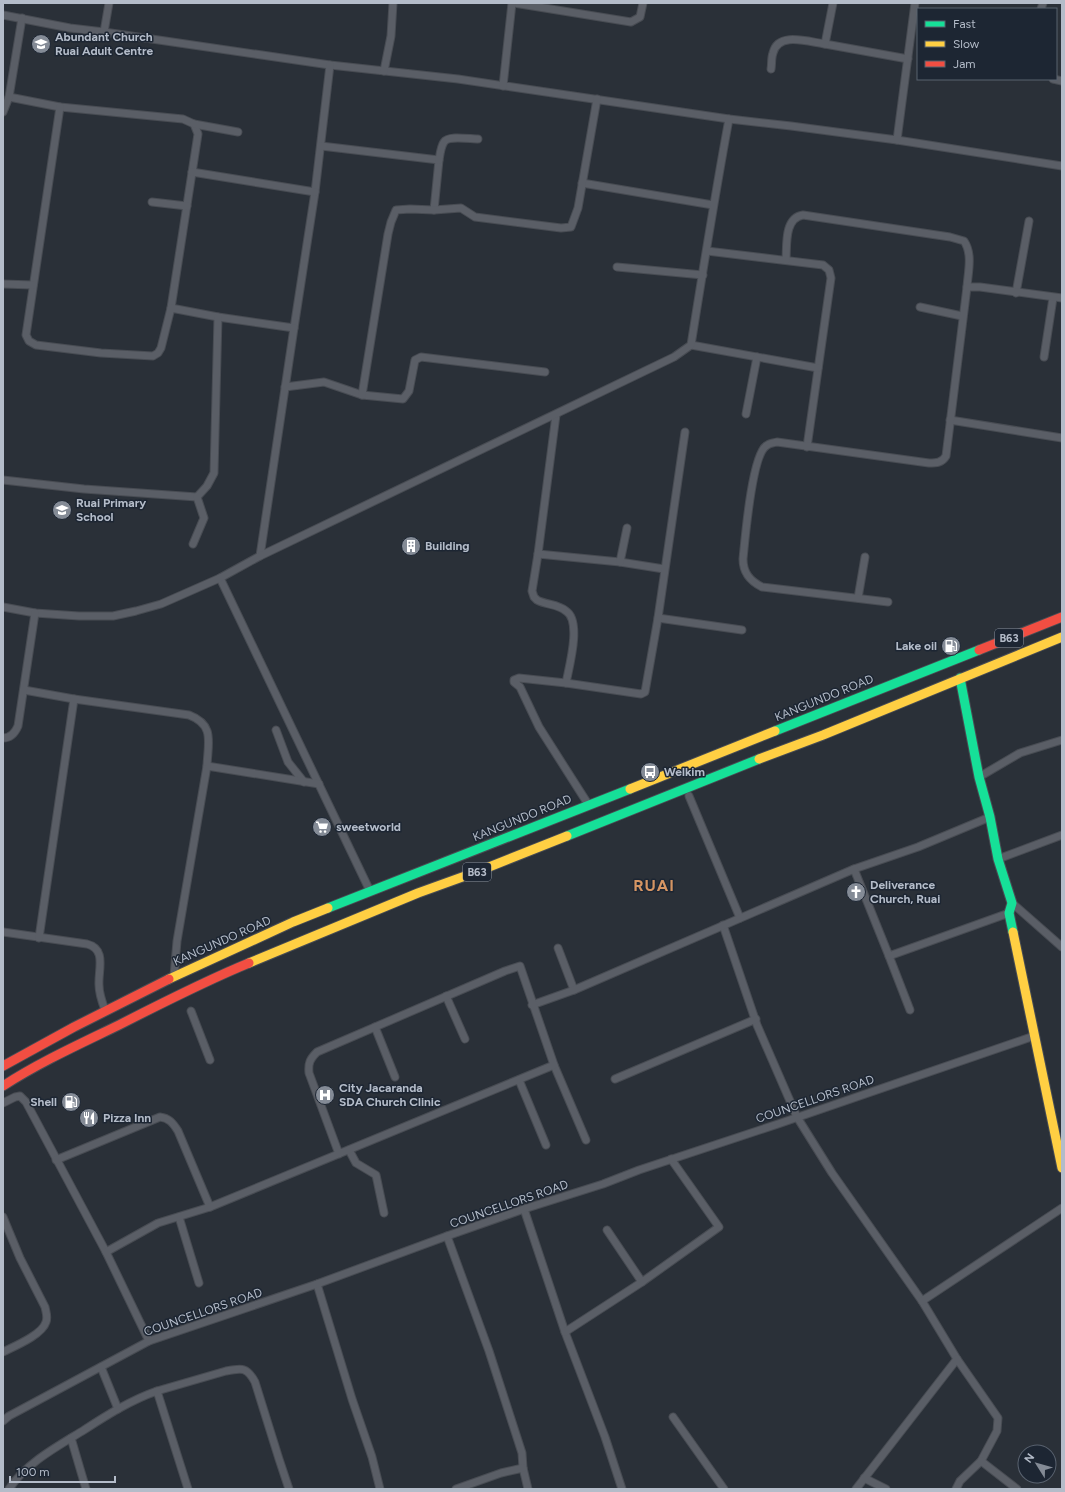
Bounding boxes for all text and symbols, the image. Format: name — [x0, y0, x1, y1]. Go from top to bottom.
legend — [917, 8, 1057, 80]
text: Fast — [953, 17, 976, 31]
place label: Abundant Church Ruai Adult Centre — [55, 30, 154, 58]
school or university icon: Abundant Church Ruai Adult Centre — [30, 33, 52, 55]
text: Slow — [953, 37, 980, 51]
text: Jam — [953, 57, 976, 71]
place label: Ruai Primary School — [76, 496, 146, 524]
school or university icon: Ruai Primary School — [51, 499, 73, 521]
building icon: Building — [400, 535, 422, 557]
place label: Building — [425, 539, 470, 553]
road number: B63 — [995, 629, 1023, 647]
fuel station icon: Lake oil — [940, 635, 962, 657]
place label: Lake oil — [895, 639, 937, 653]
street label: KANGUNDO ROAD — [773, 672, 875, 724]
bus stop icon: Welkim — [639, 761, 661, 783]
place label: Welkim — [664, 765, 705, 779]
street label: KANGUNDO ROAD — [471, 792, 573, 844]
supermarket icon: sweetworld — [311, 816, 333, 838]
place label: sweetworld — [336, 820, 401, 834]
road number: B63 — [463, 863, 491, 881]
district label: RUAI — [633, 876, 675, 895]
place label: Deliverance Church, Ruai — [870, 878, 940, 906]
church icon: Deliverance Church, Ruai — [845, 881, 867, 903]
street label: KANGUNDO ROAD — [171, 913, 273, 969]
street label: COUNCELLORS ROAD — [754, 1072, 876, 1126]
place label: City Jacaranda SDA Church Clinic — [339, 1081, 441, 1109]
hospital icon: City Jacaranda SDA Church Clinic — [314, 1084, 336, 1106]
fuel station icon: Shell — [60, 1091, 82, 1113]
place label: Shell — [30, 1095, 57, 1109]
restaurant icon: Pizza Inn — [78, 1107, 100, 1129]
place label: Pizza Inn — [103, 1111, 151, 1125]
street label: COUNCELLORS ROAD — [448, 1177, 570, 1231]
street label: COUNCELLORS ROAD — [142, 1285, 264, 1339]
north arrow — [1017, 1444, 1057, 1484]
text: N — [1022, 1451, 1037, 1466]
scale bar — [10, 1458, 115, 1484]
text: 100 m — [16, 1465, 50, 1479]

